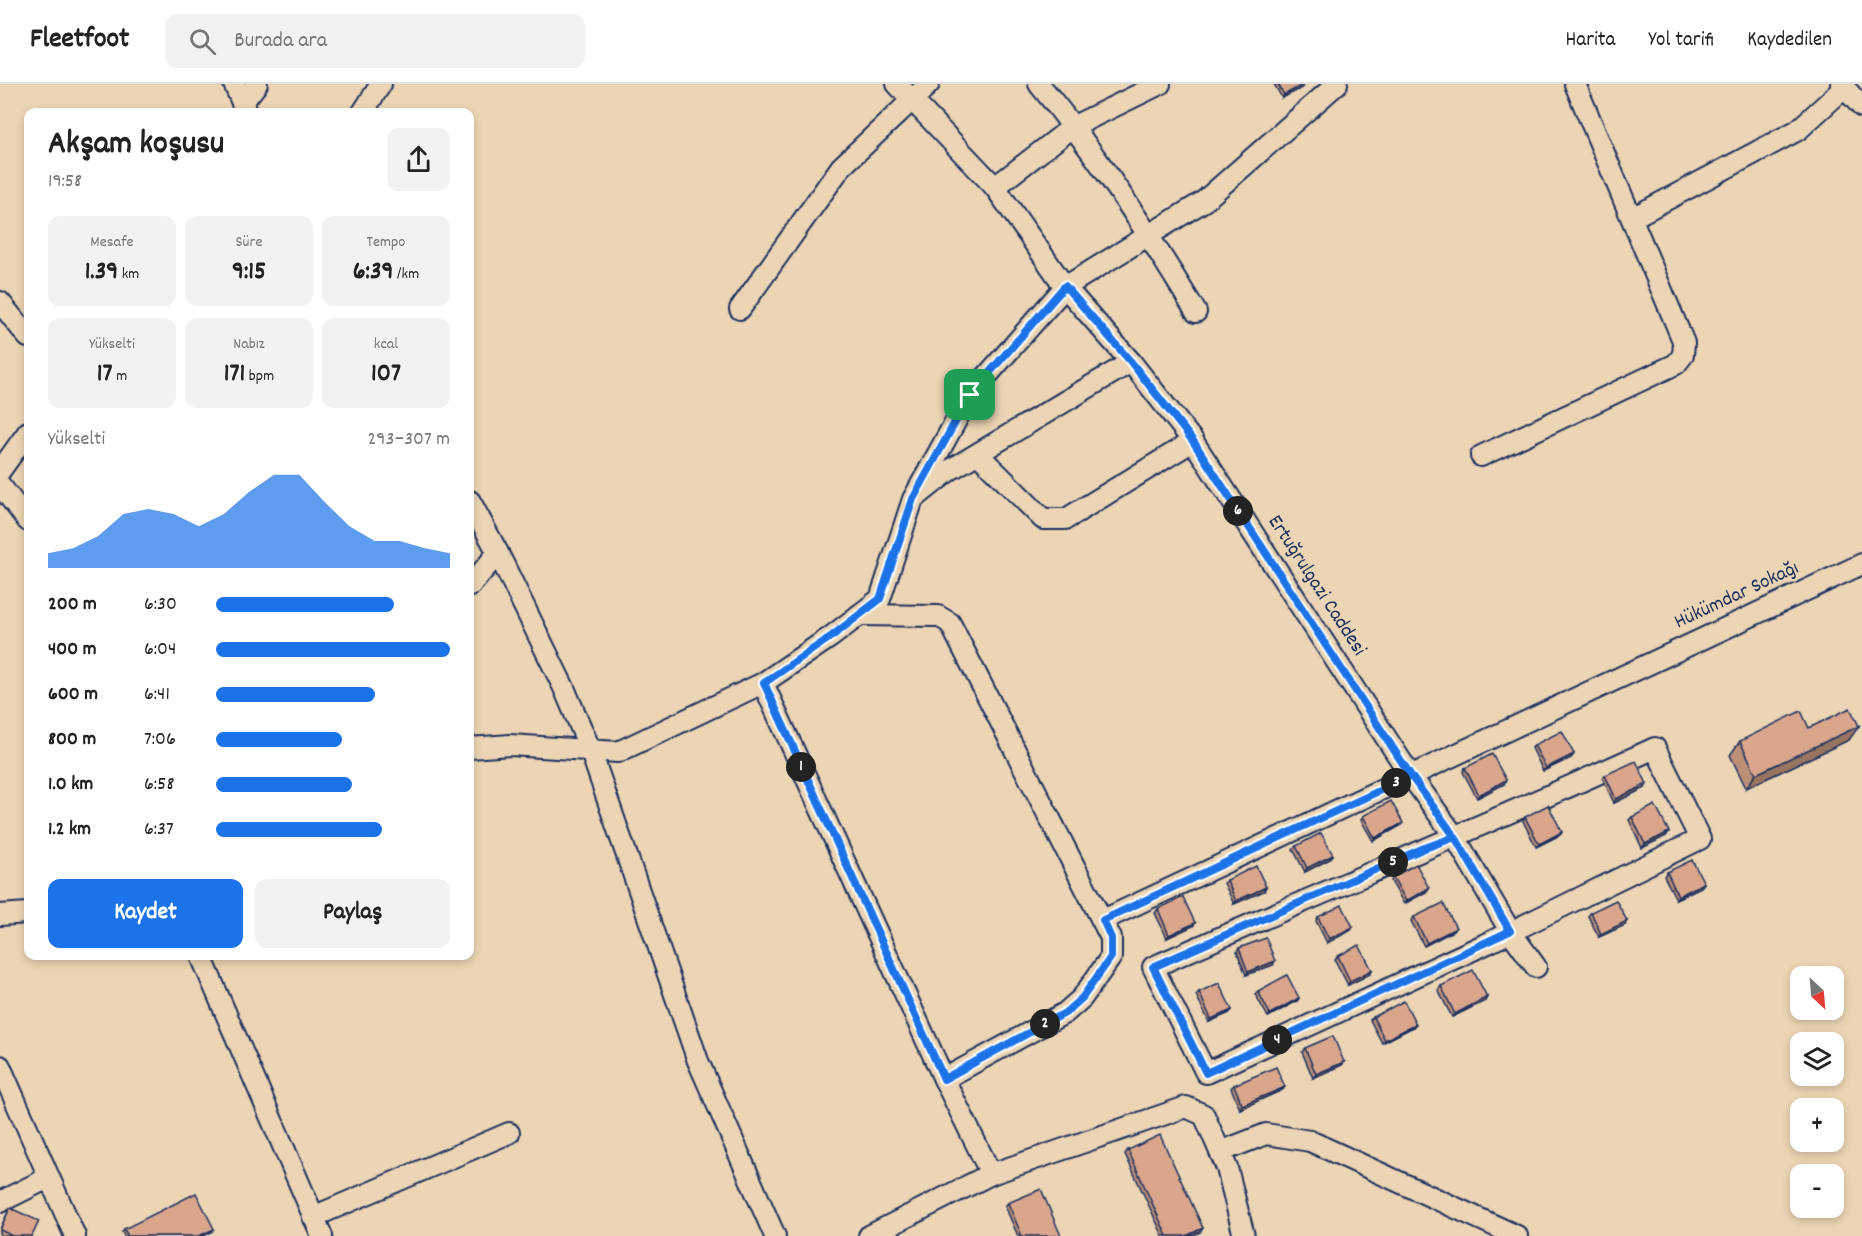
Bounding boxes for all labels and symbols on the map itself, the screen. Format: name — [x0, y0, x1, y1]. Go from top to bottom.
pin — [944, 369, 995, 420]
pin: 6 — [1223, 496, 1253, 526]
street label: Ertuğrulgazi Caddesi — [1259, 510, 1373, 663]
street label: Hükümdar Sokağı — [1670, 554, 1804, 638]
pin: 1 — [786, 752, 816, 782]
pin: 3 — [1381, 768, 1411, 798]
pin: 5 — [1378, 847, 1408, 877]
north arrow — [1790, 966, 1844, 1020]
pin: 2 — [1030, 1009, 1060, 1039]
pin: 4 — [1262, 1025, 1292, 1055]

